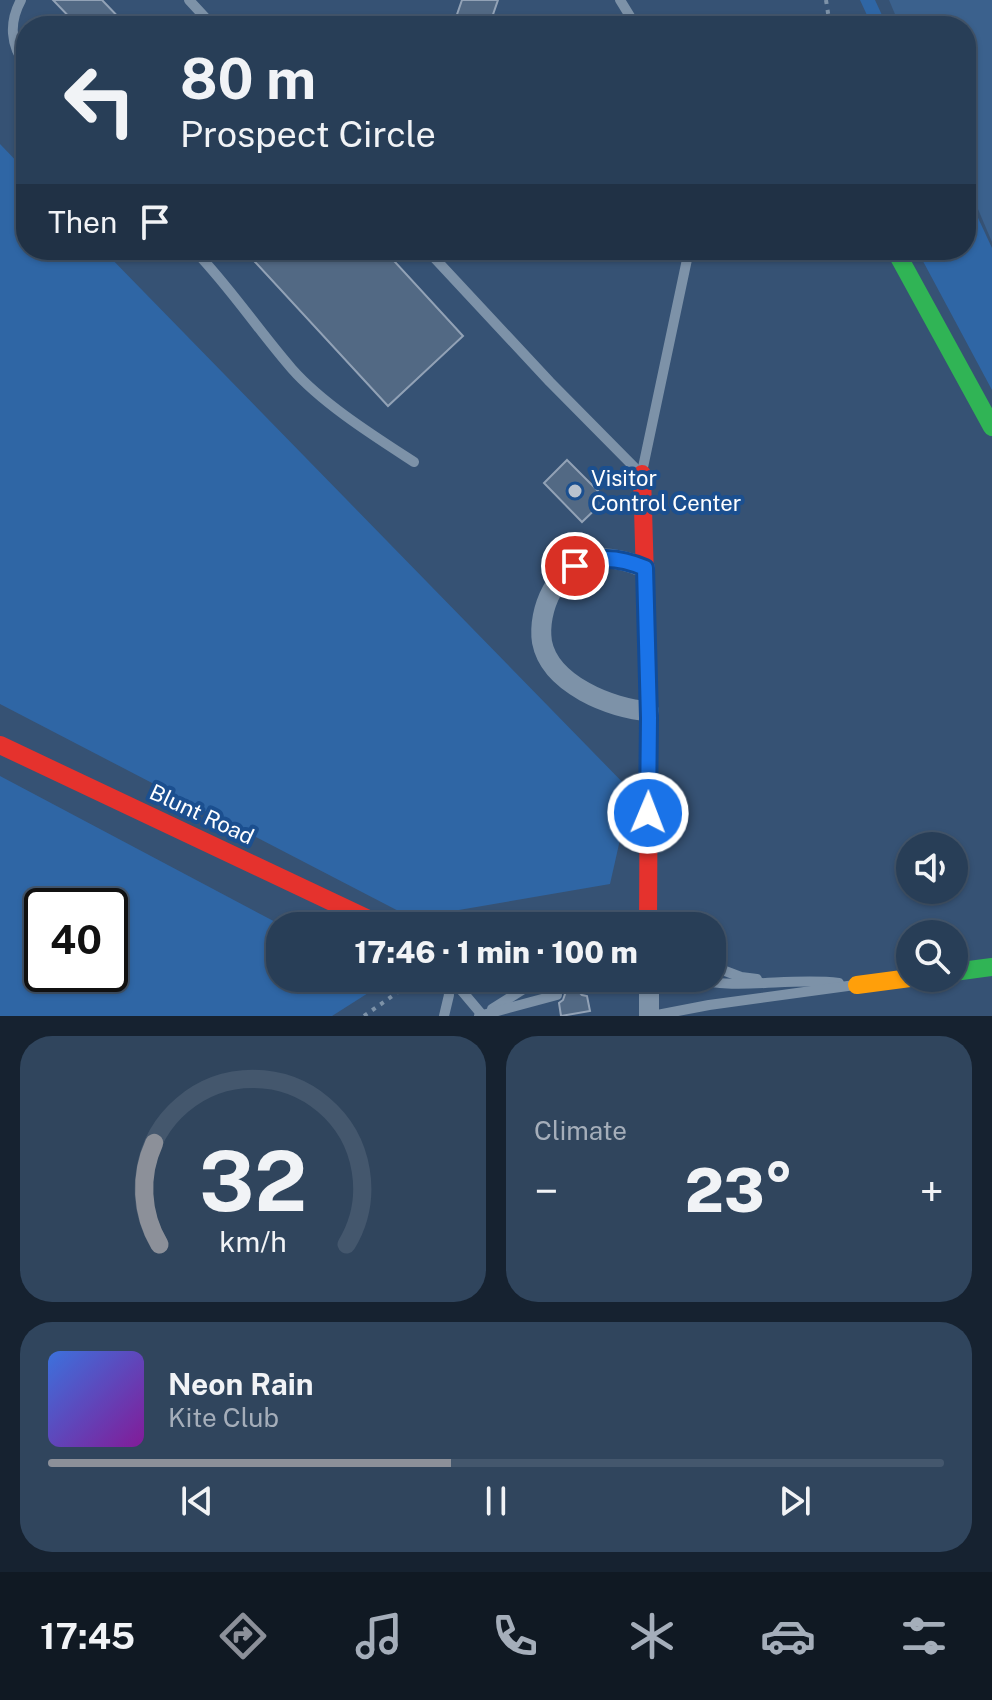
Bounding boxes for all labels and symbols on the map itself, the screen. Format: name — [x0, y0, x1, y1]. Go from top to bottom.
place label: Visitor Control Center — [591, 465, 741, 516]
marker: Visitor Control Center — [566, 482, 584, 500]
pin — [541, 532, 609, 600]
position arrow — [606, 771, 690, 855]
street label: Blunt Road — [146, 779, 258, 849]
speed limit sign: 40 — [24, 888, 128, 992]

